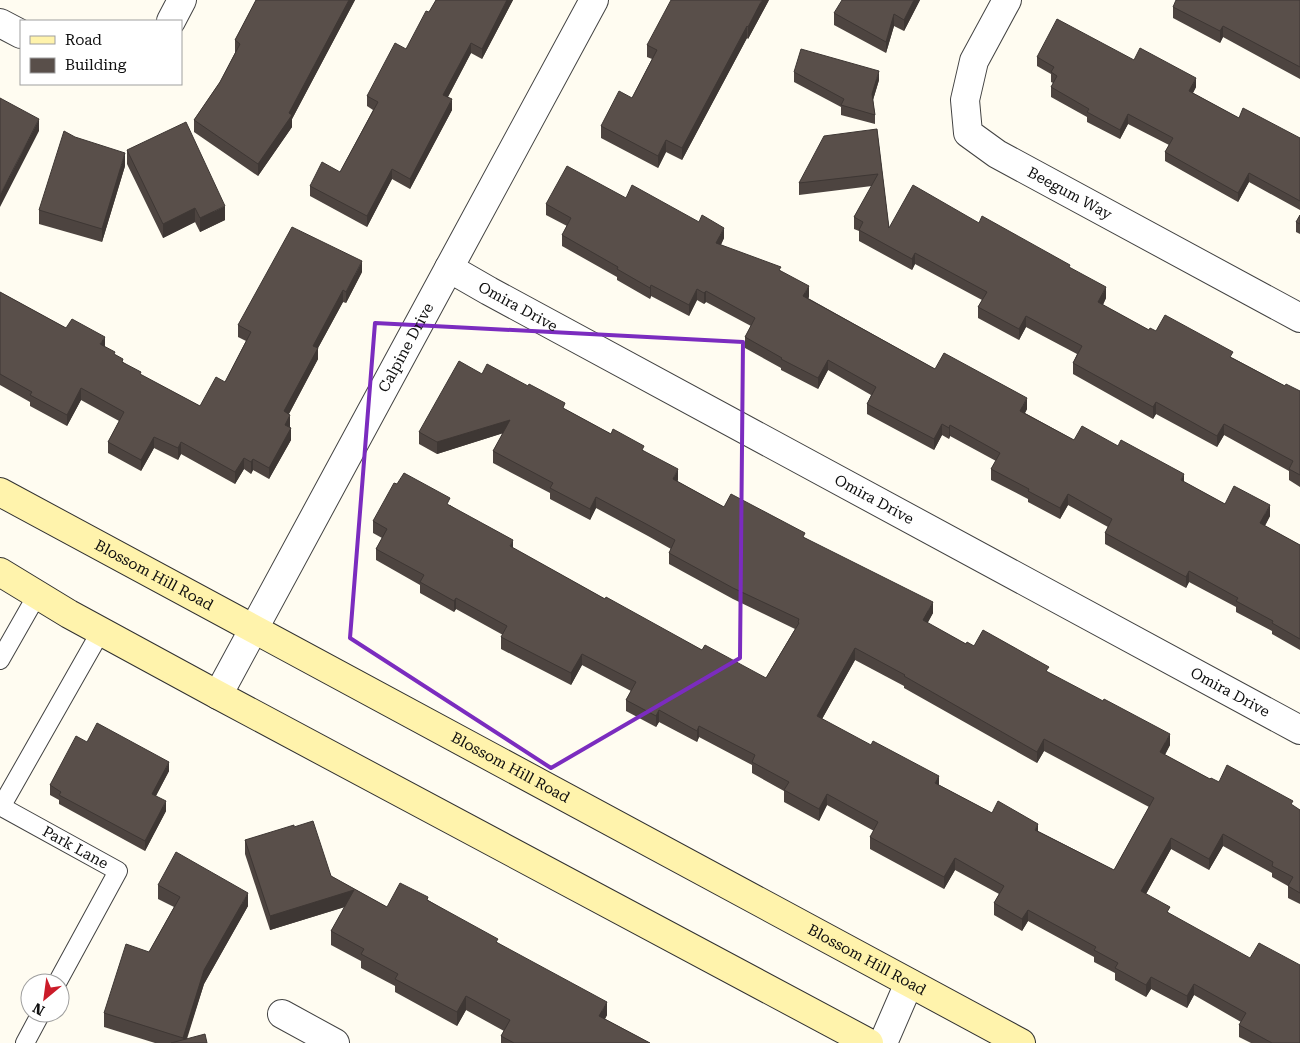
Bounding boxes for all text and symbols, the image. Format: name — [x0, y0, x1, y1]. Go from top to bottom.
legend — [20, 20, 182, 85]
text: Road — [65, 31, 102, 49]
text: Building — [65, 56, 127, 74]
street label: Beegum Way — [1024, 163, 1115, 224]
street label: Omira Drive — [475, 278, 561, 335]
street label: Calpine Drive — [374, 300, 437, 395]
street label: Omira Drive — [831, 471, 917, 528]
street label: Blossom Hill Road — [92, 536, 217, 615]
street label: Omira Drive — [1187, 663, 1273, 721]
street label: Blossom Hill Road — [448, 728, 573, 807]
street label: Park Lane — [39, 822, 111, 873]
street label: Blossom Hill Road — [804, 921, 930, 999]
north arrow — [20, 973, 70, 1023]
text: N — [30, 1000, 47, 1019]

